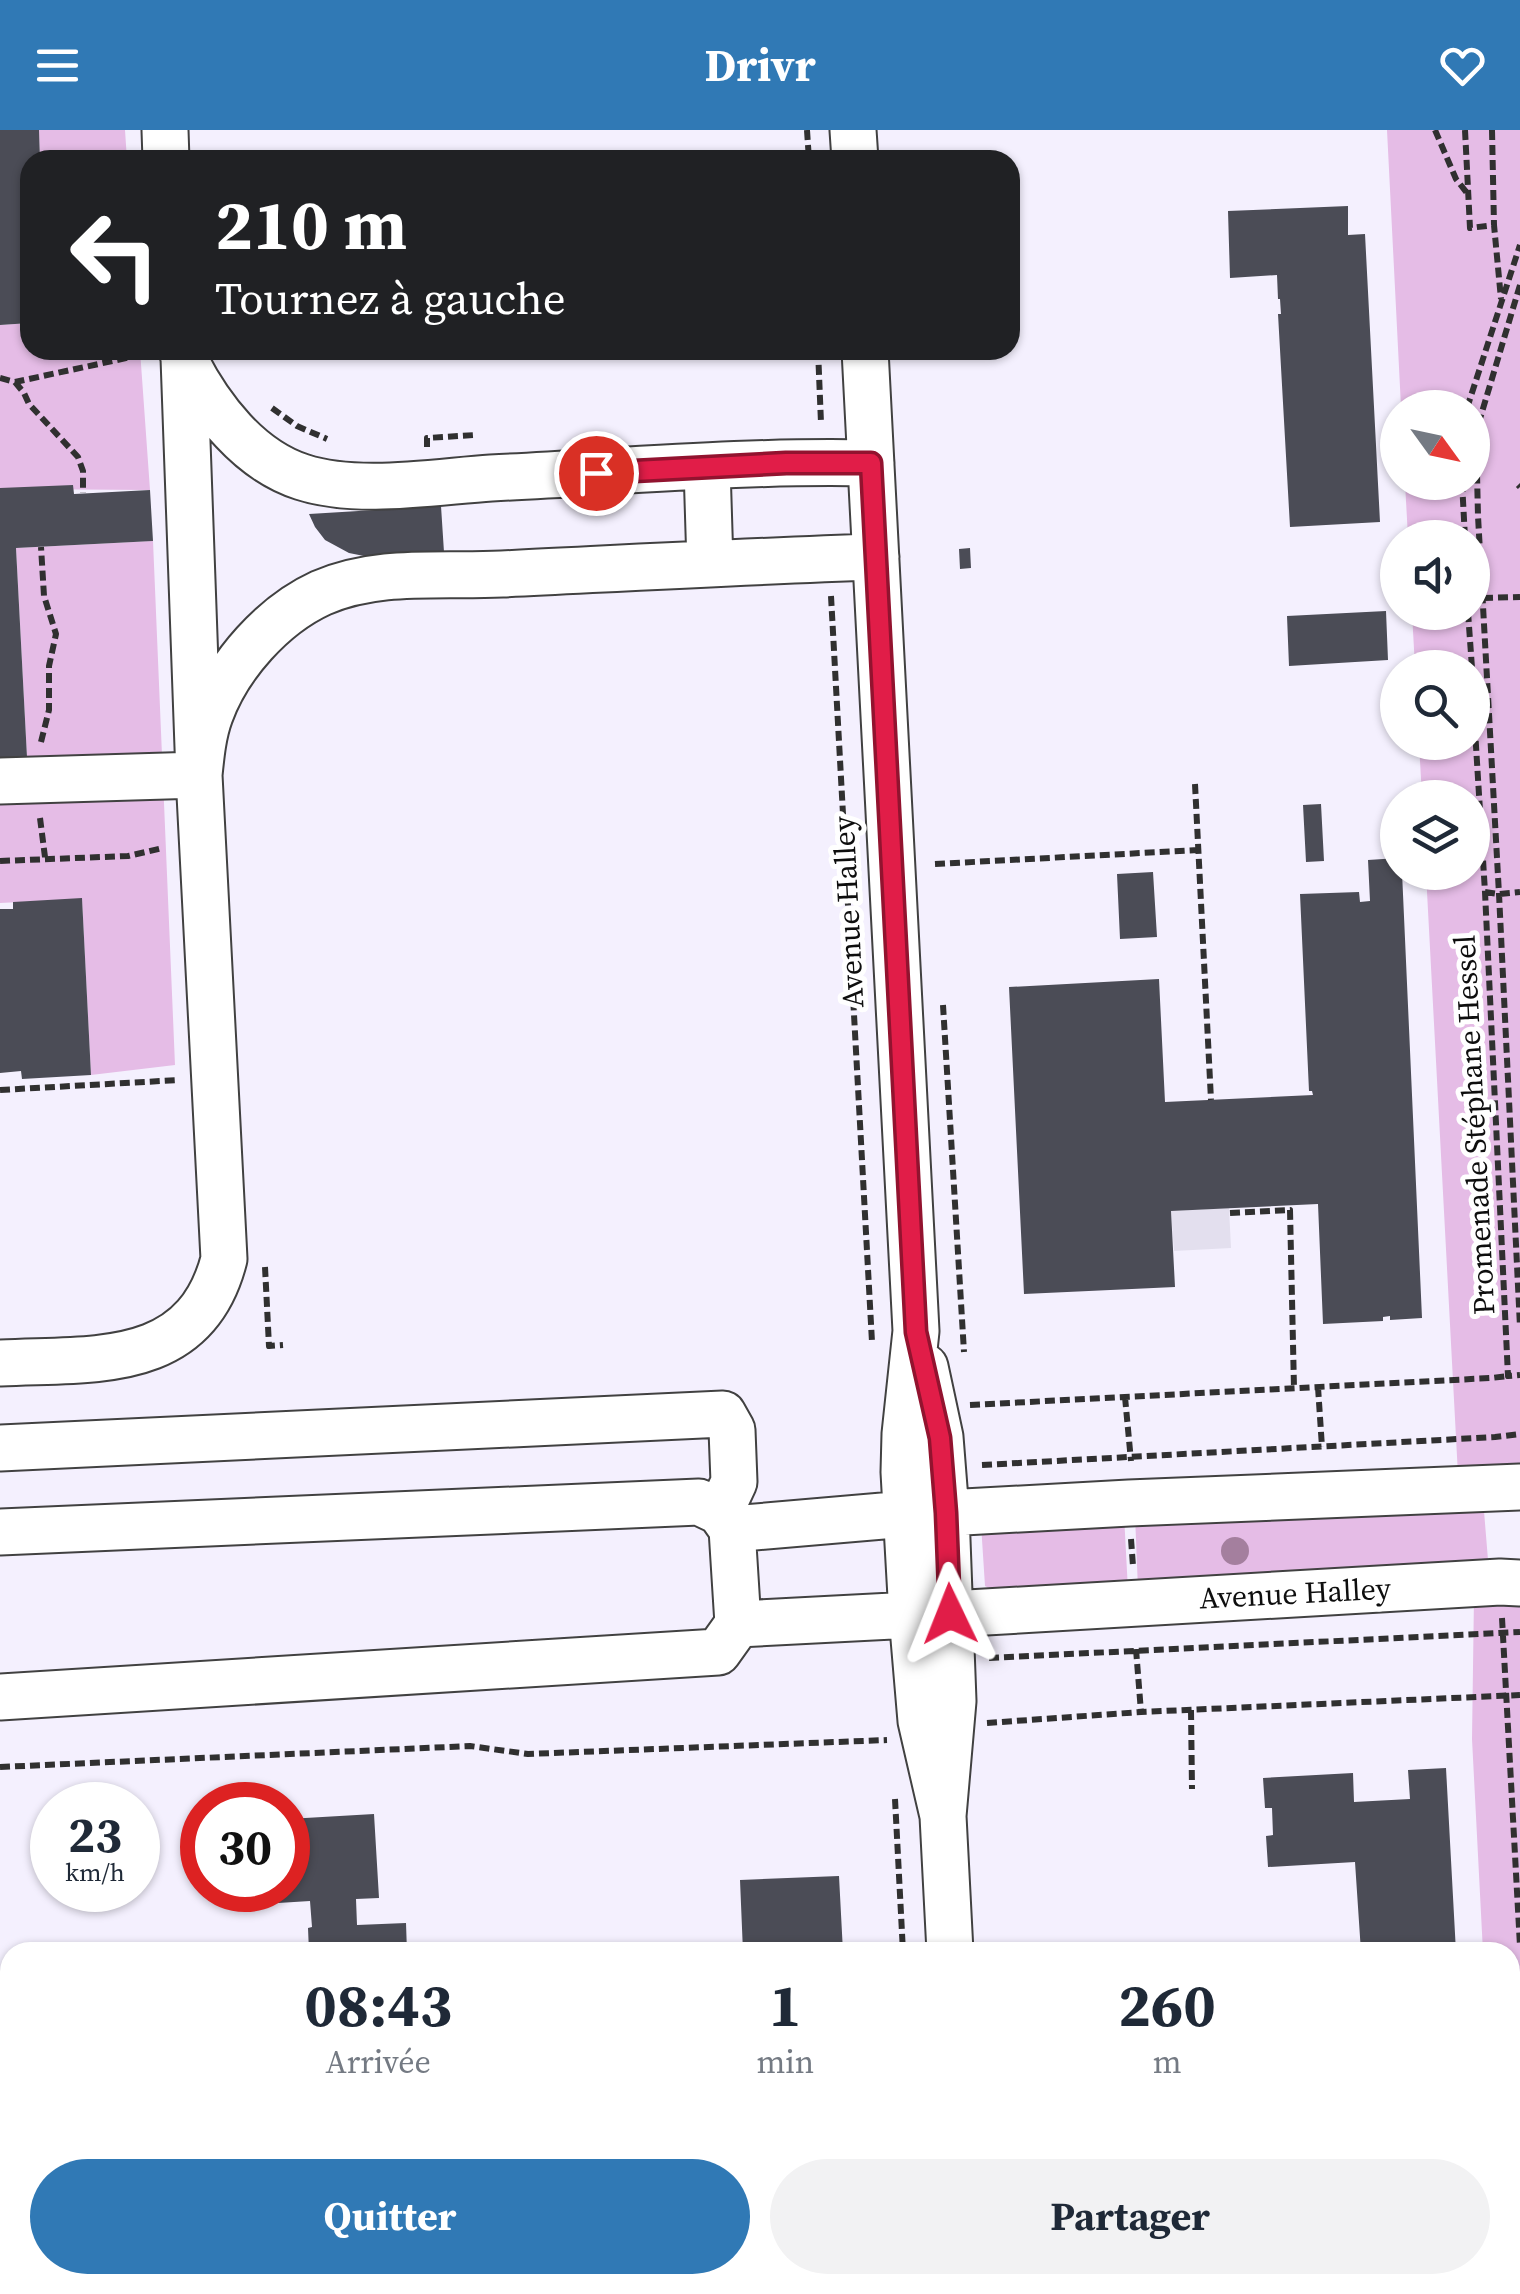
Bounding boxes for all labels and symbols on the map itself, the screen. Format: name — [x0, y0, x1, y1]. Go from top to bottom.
north arrow — [1380, 390, 1490, 500]
pin — [554, 431, 639, 516]
street label: Avenue Halley — [822, 814, 873, 1009]
street label: Promenade Stéphane Hessel — [1444, 934, 1504, 1316]
position arrow — [898, 1562, 1002, 1666]
street label: Avenue Halley — [1198, 1567, 1393, 1618]
speed limit sign: 30 — [180, 1782, 310, 1912]

